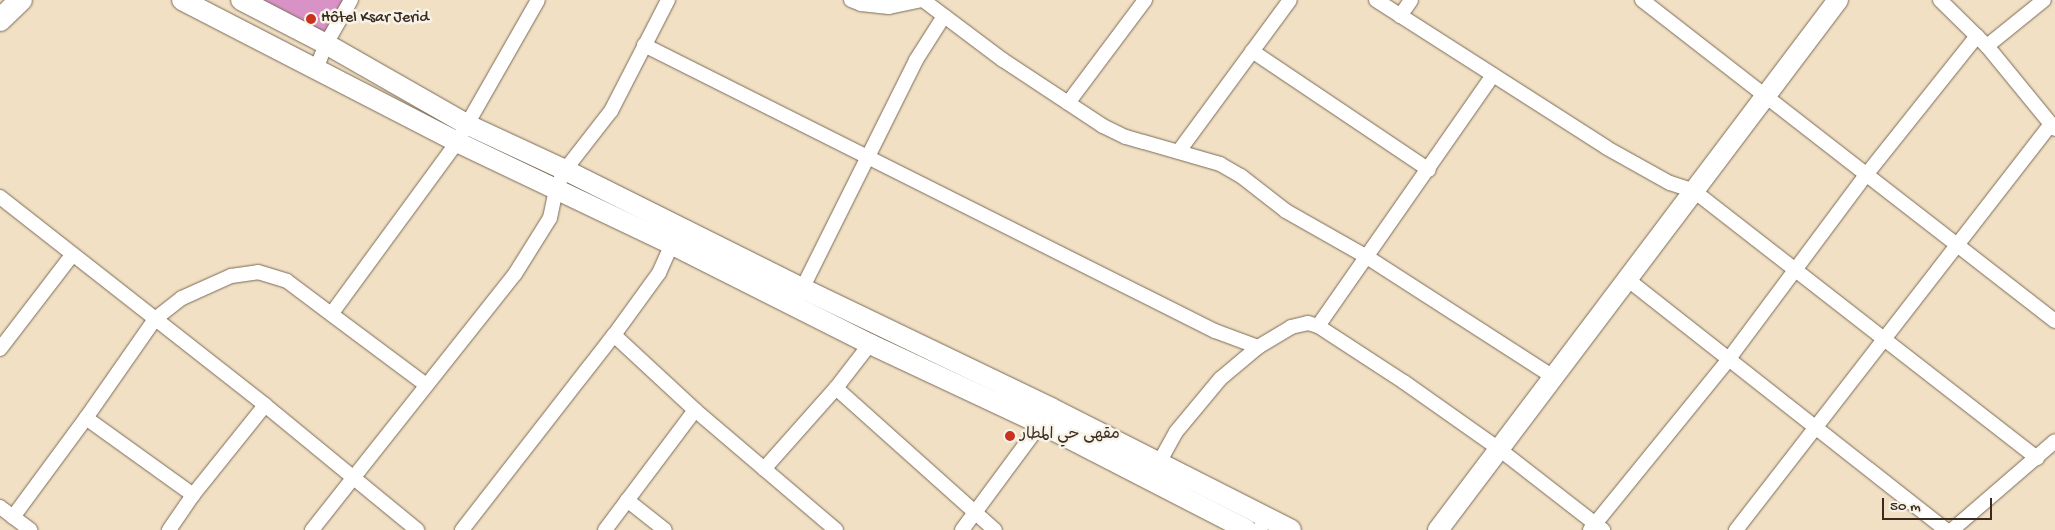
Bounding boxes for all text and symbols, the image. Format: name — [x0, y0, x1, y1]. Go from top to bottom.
place label: Hôtel Ksar Jerid — [321, 9, 429, 29]
marker: Hôtel Ksar Jerid — [305, 13, 317, 25]
place label: مقهى حي المطار — [1020, 426, 1120, 446]
marker: مقهى حي المطار — [1004, 430, 1016, 442]
scale bar — [1885, 488, 1995, 520]
text: 50 m — [1890, 498, 1921, 516]

